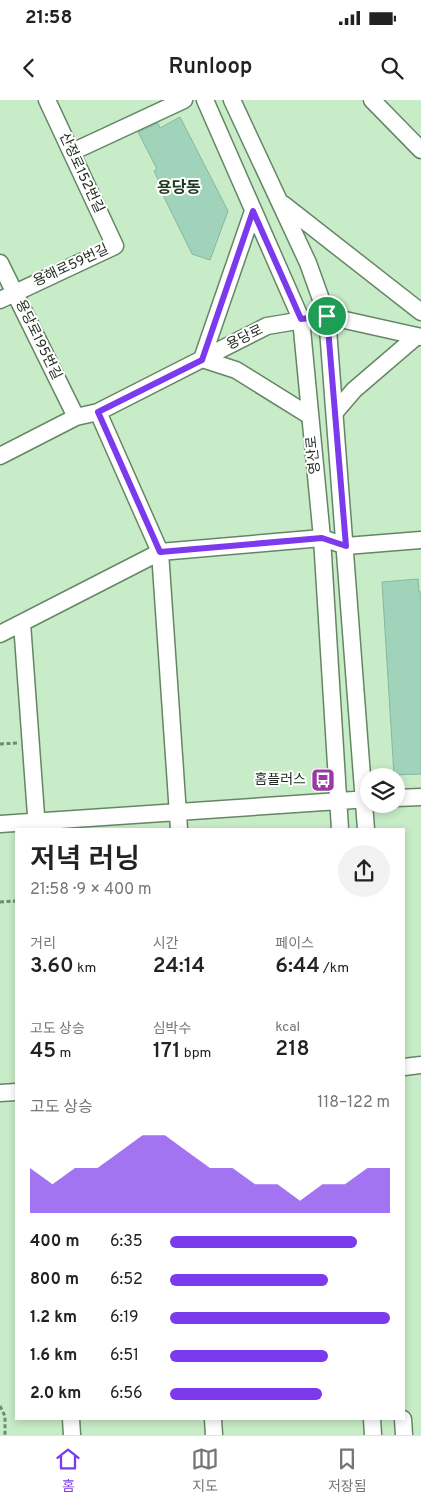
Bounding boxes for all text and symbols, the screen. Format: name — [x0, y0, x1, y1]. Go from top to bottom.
text: 21:58 — [25, 6, 72, 30]
icon: back — [15, 54, 43, 82]
text: Runloop — [169, 54, 252, 81]
icon: search — [378, 54, 406, 82]
street label: 산정로152번길 — [55, 130, 107, 216]
district label: 용당동 — [157, 179, 201, 199]
street label: 용해로59번길 — [31, 241, 111, 291]
pin — [306, 295, 348, 337]
street label: 용당로195번길 — [11, 297, 65, 383]
icon: arrive — [313, 302, 341, 330]
street label: 용당로 — [224, 322, 266, 354]
street label: 영산로 — [304, 435, 324, 475]
bus stop icon: 홈플러스 — [310, 767, 336, 793]
map controls — [360, 768, 405, 813]
button: layers — [360, 768, 405, 813]
place label: 홈플러스 — [254, 772, 306, 789]
text: 저녁 러닝 — [30, 843, 140, 879]
button: share — [338, 845, 390, 897]
text: 21:58 · 9 × 400 m — [30, 880, 152, 900]
text: 거리 — [30, 936, 56, 953]
text: 시간 — [153, 936, 178, 953]
text: 페이스 — [275, 936, 314, 953]
text: 3.60 — [30, 953, 74, 980]
text: 24:14 — [153, 953, 205, 980]
text: 6:44 — [275, 953, 320, 980]
text: km — [74, 960, 96, 977]
text: /km — [320, 960, 349, 977]
text: kcal — [275, 1019, 300, 1036]
text: 고도 상승 — [30, 1021, 85, 1038]
text: 심박수 — [153, 1021, 191, 1038]
text: 218 — [275, 1036, 309, 1063]
text: 45 — [30, 1038, 56, 1065]
text: 171 — [153, 1038, 181, 1065]
text: m — [56, 1045, 71, 1062]
text: bpm — [181, 1045, 211, 1062]
text: 118–122 m — [317, 1093, 390, 1113]
text: 고도 상승 — [30, 1098, 93, 1118]
text: 400 m — [30, 1232, 79, 1252]
text: 6:35 — [110, 1232, 143, 1252]
text: 800 m — [30, 1270, 79, 1290]
text: 6:52 — [110, 1270, 143, 1290]
text: 1.2 km — [30, 1308, 77, 1328]
text: 6:19 — [110, 1308, 139, 1328]
text: 1.6 km — [30, 1346, 77, 1366]
text: 6:51 — [110, 1346, 139, 1366]
text: 2.0 km — [30, 1384, 81, 1404]
text: 6:56 — [110, 1384, 143, 1404]
tab: 홈 — [54, 1445, 82, 1496]
tab: 지도 — [191, 1445, 219, 1496]
tab: 저장됨 — [328, 1445, 367, 1496]

